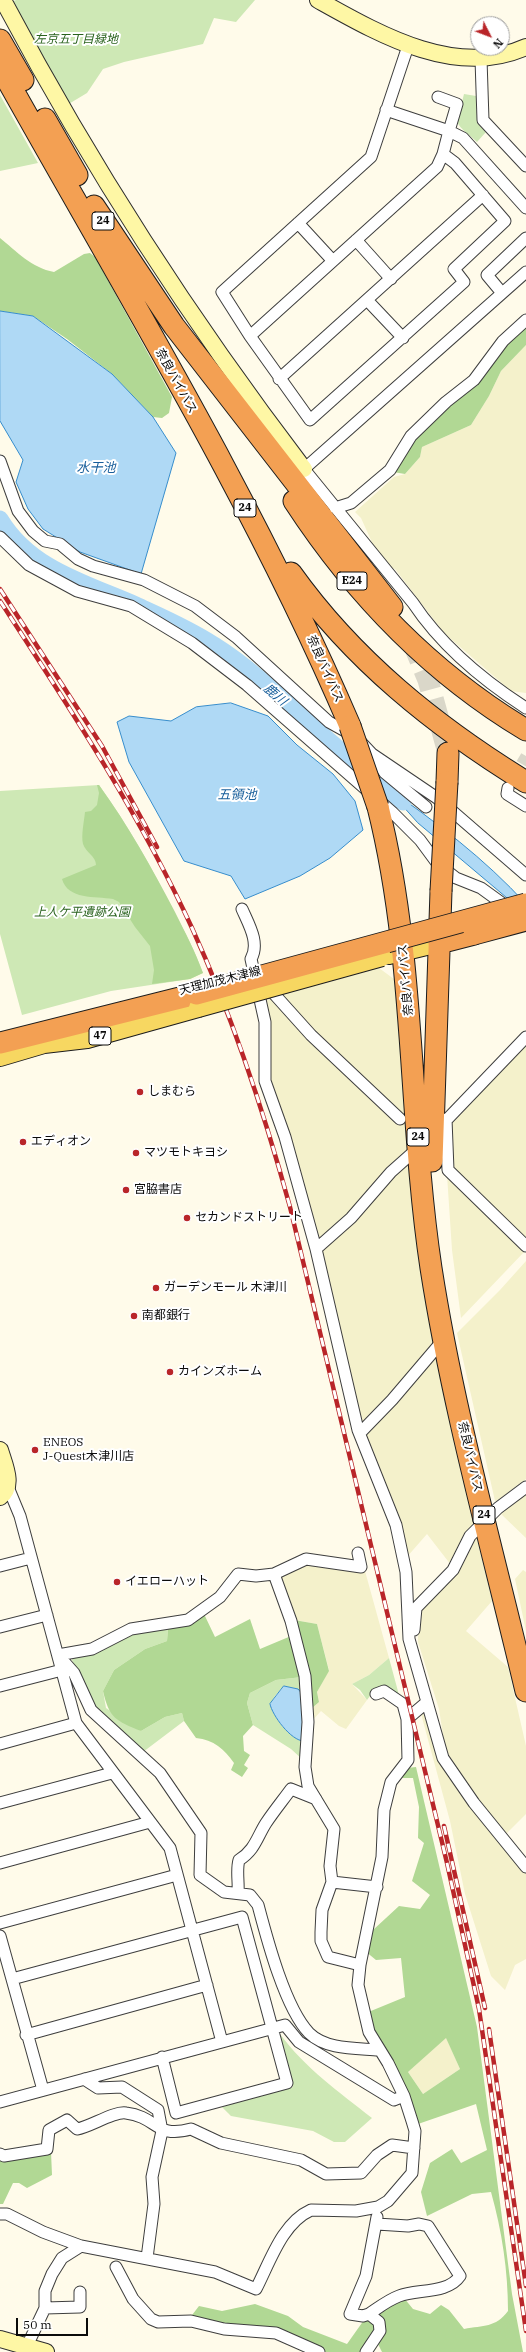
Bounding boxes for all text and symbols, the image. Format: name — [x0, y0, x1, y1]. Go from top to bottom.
north arrow — [470, 16, 510, 56]
park label: 左京五丁目緑地 — [34, 33, 118, 47]
text: N — [490, 35, 506, 51]
road number: 24 — [92, 212, 114, 230]
street label: 奈良バイパス — [152, 346, 200, 416]
water label: 水干池 — [77, 460, 115, 476]
road number: 24 — [234, 499, 256, 517]
road number: E24 — [337, 572, 367, 590]
street label: 奈良バイパス — [304, 633, 346, 705]
water label: 鹿川 — [260, 681, 290, 709]
water label: 五領池 — [218, 787, 256, 803]
park label: 上人ケ平遺跡公園 — [34, 906, 130, 920]
street label: 奈良バイパス — [396, 944, 416, 1016]
street label: 天理加茂木津線 — [178, 964, 262, 998]
road number: 47 — [89, 1027, 111, 1045]
place label: しまむら — [148, 1085, 196, 1099]
marker: しまむら — [135, 1087, 145, 1097]
road number: 24 — [407, 1128, 429, 1146]
place label: エディオン — [31, 1135, 91, 1149]
marker: エディオン — [18, 1137, 28, 1147]
place label: マツモトキヨシ — [144, 1146, 228, 1160]
marker: マツモトキヨシ — [131, 1148, 141, 1158]
place label: 宮脇書店 — [134, 1183, 182, 1197]
marker: 宮脇書店 — [121, 1185, 131, 1195]
place label: セカンドストリート — [195, 1211, 303, 1225]
marker: セカンドストリート — [182, 1213, 192, 1223]
place label: ガーデンモール 木津川 — [164, 1281, 287, 1295]
marker: ガーデンモール 木津川 — [151, 1283, 161, 1293]
place label: 南都銀行 — [142, 1309, 190, 1323]
marker: 南都銀行 — [129, 1311, 139, 1321]
place label: カインズホーム — [178, 1365, 262, 1379]
marker: カインズホーム — [165, 1367, 175, 1377]
street label: 奈良バイパス — [455, 1420, 485, 1494]
place label: ENEOS J-Quest木津川店 — [43, 1436, 134, 1464]
marker: ENEOS J-Quest木津川店 — [30, 1445, 40, 1455]
road number: 24 — [473, 1506, 495, 1524]
place label: イエローハット — [125, 1575, 209, 1589]
marker: イエローハット — [112, 1577, 122, 1587]
scale bar — [18, 2310, 90, 2336]
text: 50 m — [23, 2317, 52, 2332]

